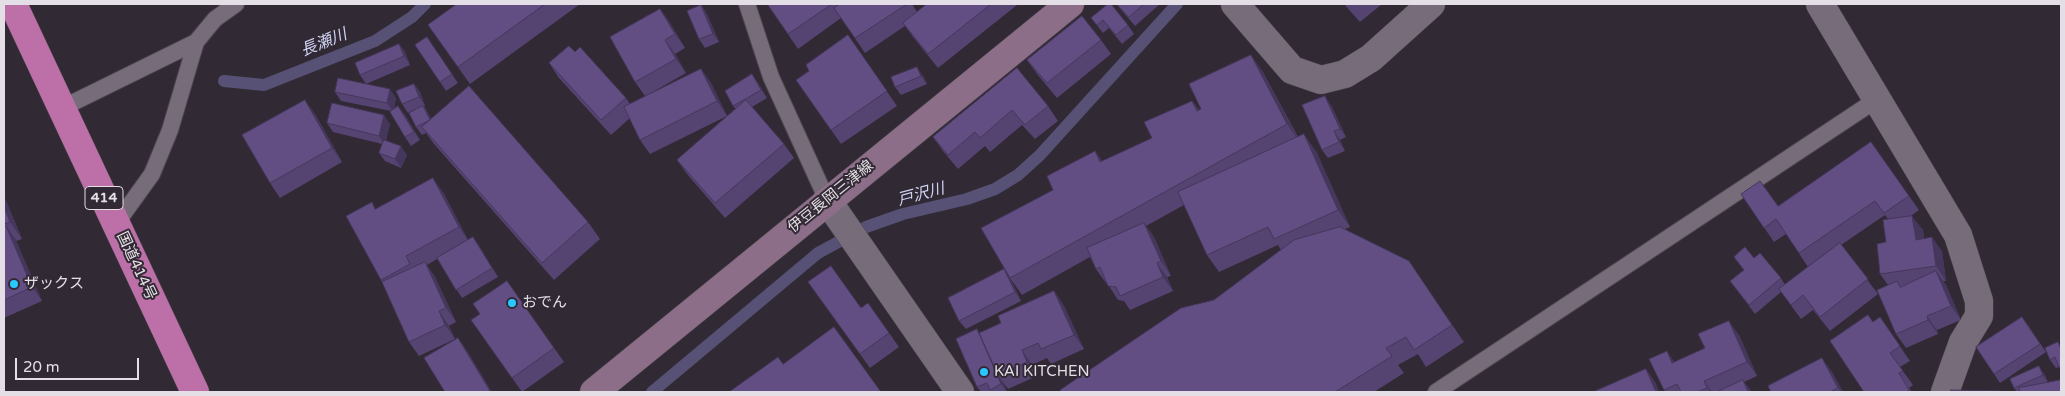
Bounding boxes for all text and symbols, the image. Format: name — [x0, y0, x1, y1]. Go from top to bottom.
water label: 長瀬川 — [298, 25, 350, 61]
street label: 伊豆長岡三津線 — [785, 157, 877, 237]
water label: 戸沢川 — [895, 180, 947, 210]
road number: 414 — [85, 187, 123, 210]
street label: 国道414号 — [112, 229, 160, 303]
place label: ザックス — [24, 275, 84, 293]
marker: ザックス — [8, 278, 20, 290]
place label: おでん — [522, 294, 567, 312]
marker: おでん — [506, 297, 518, 309]
scale bar — [18, 348, 141, 380]
text: 20 m — [23, 358, 60, 376]
place label: KAI KITCHEN — [994, 363, 1090, 381]
marker: KAI KITCHEN — [978, 366, 990, 378]

